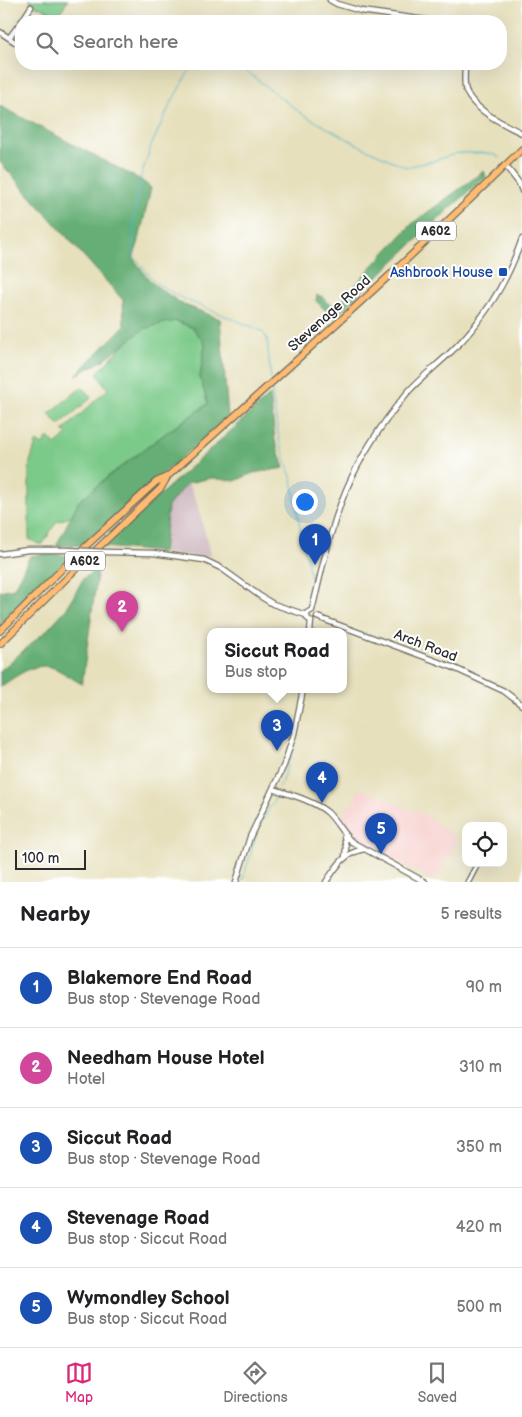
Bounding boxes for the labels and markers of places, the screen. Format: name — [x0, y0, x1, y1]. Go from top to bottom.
place label: Ashbrook House — [390, 264, 493, 281]
marker: Ashbrook House — [497, 266, 509, 278]
pin: 1 — [299, 524, 331, 565]
pin: 2 — [106, 591, 138, 632]
pin: 3 — [261, 710, 293, 751]
pin: 4 — [306, 762, 338, 803]
pin: 5 — [365, 813, 397, 854]

